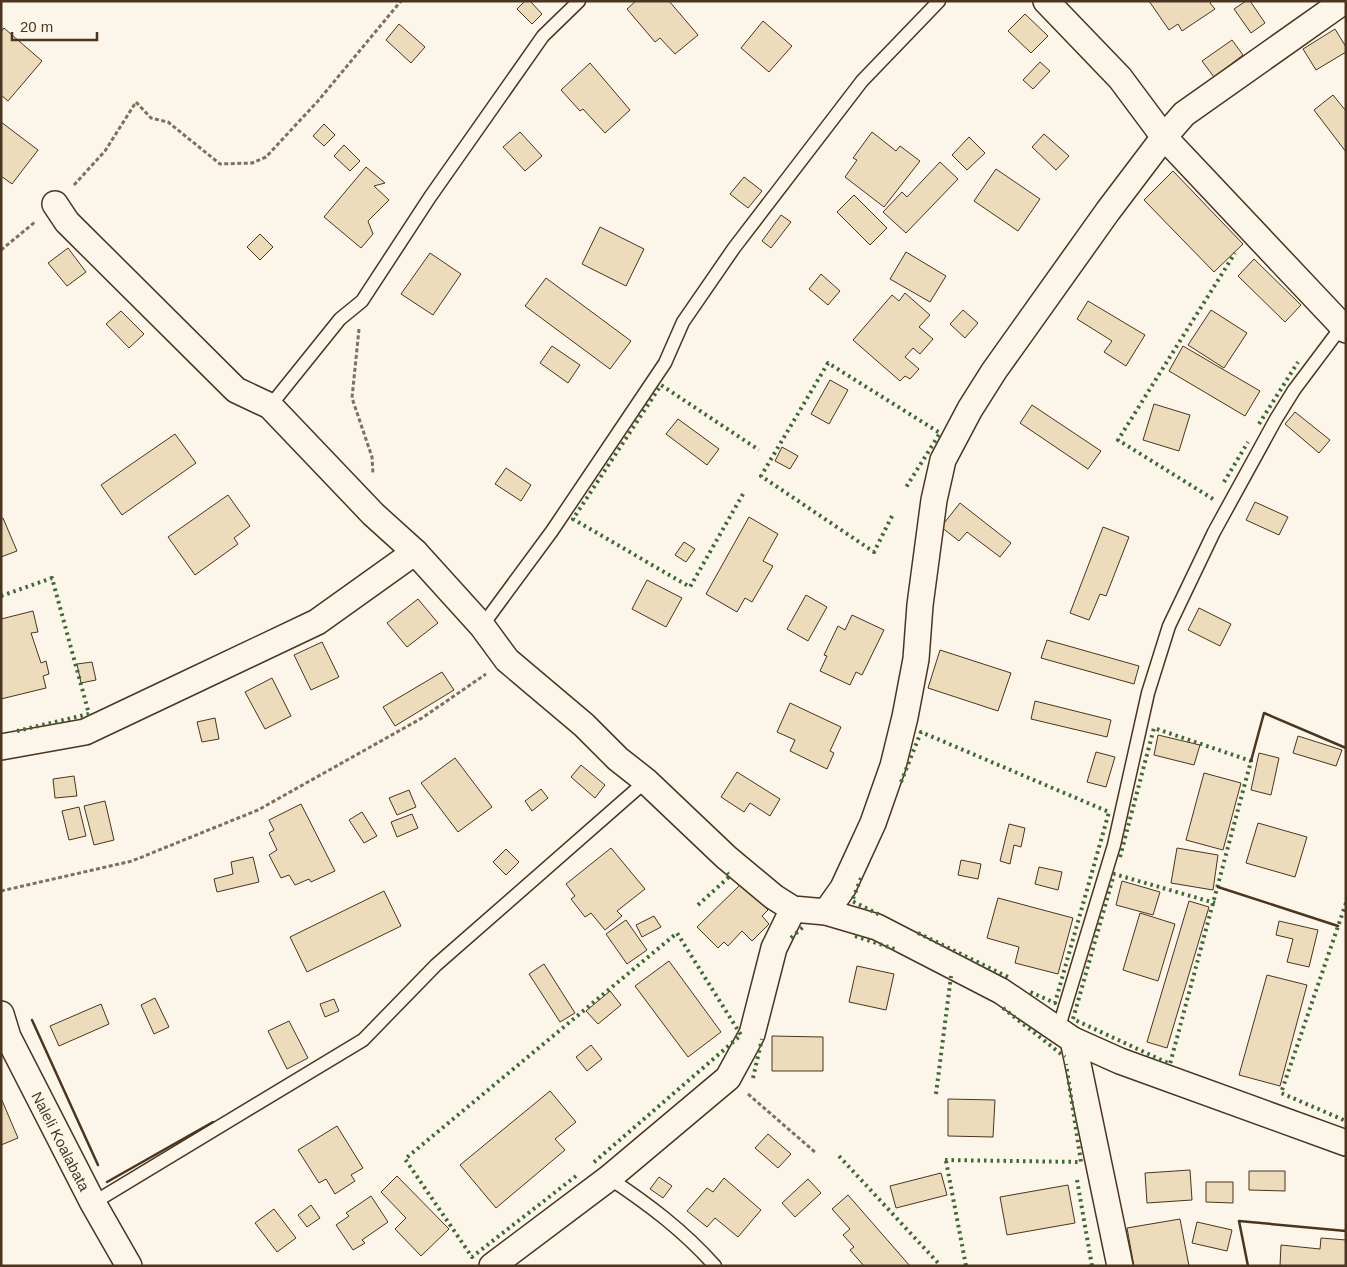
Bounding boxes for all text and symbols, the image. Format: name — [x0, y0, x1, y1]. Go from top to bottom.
scale bar — [12, 10, 98, 42]
text: 20 m — [20, 18, 53, 35]
street label: Naleli Koalabata — [29, 1089, 94, 1194]

